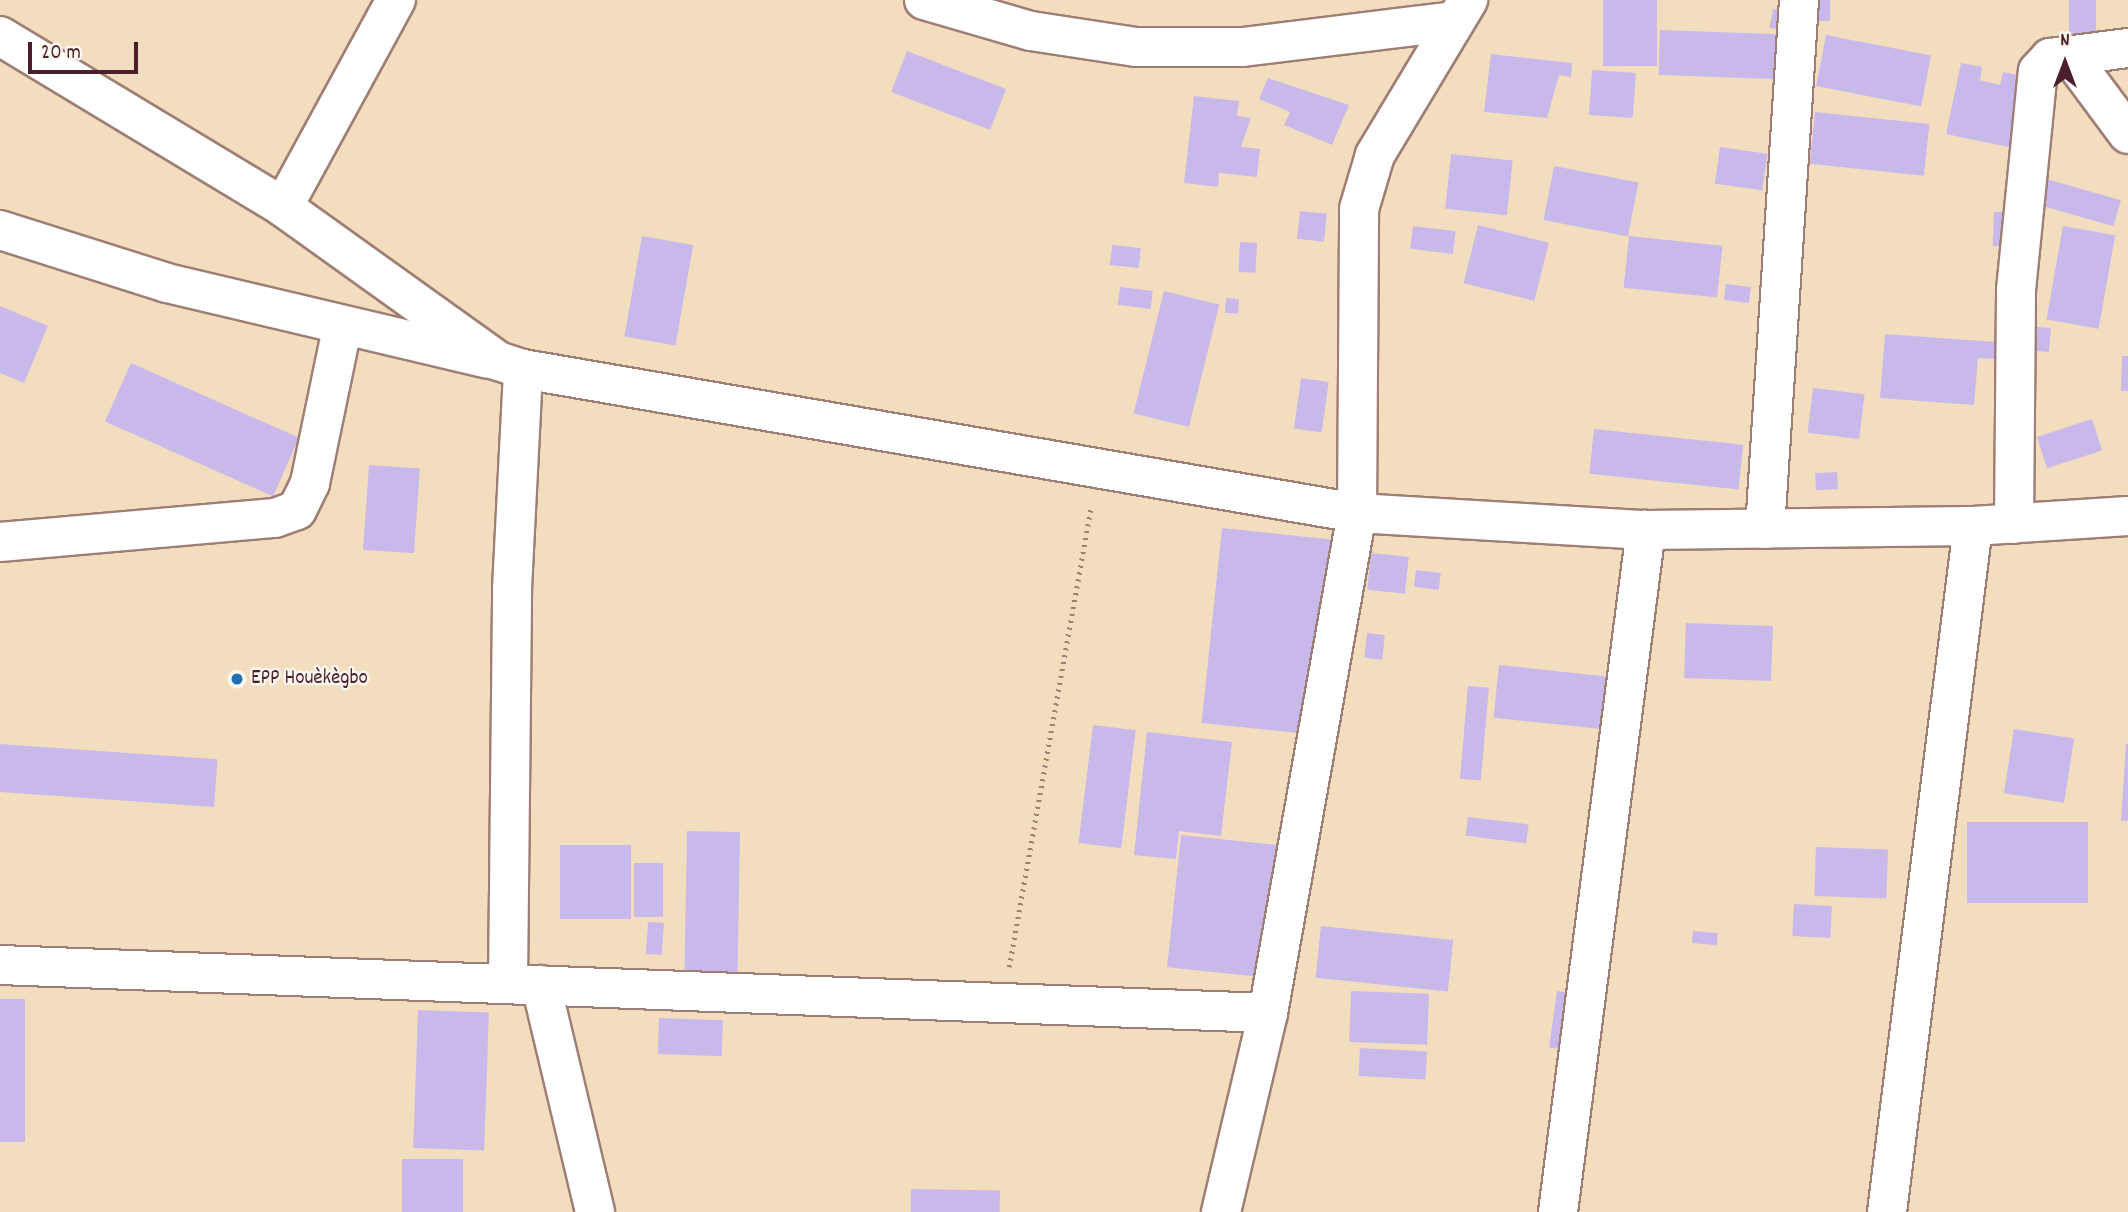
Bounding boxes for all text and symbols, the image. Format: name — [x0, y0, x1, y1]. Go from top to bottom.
scale bar — [32, 28, 142, 72]
north arrow — [2030, 28, 2100, 98]
text: N — [2060, 28, 2070, 55]
text: 20 m — [41, 39, 81, 69]
place label: EPP Houèkègbo — [251, 666, 368, 692]
marker: EPP Houèkègbo — [229, 671, 245, 687]

